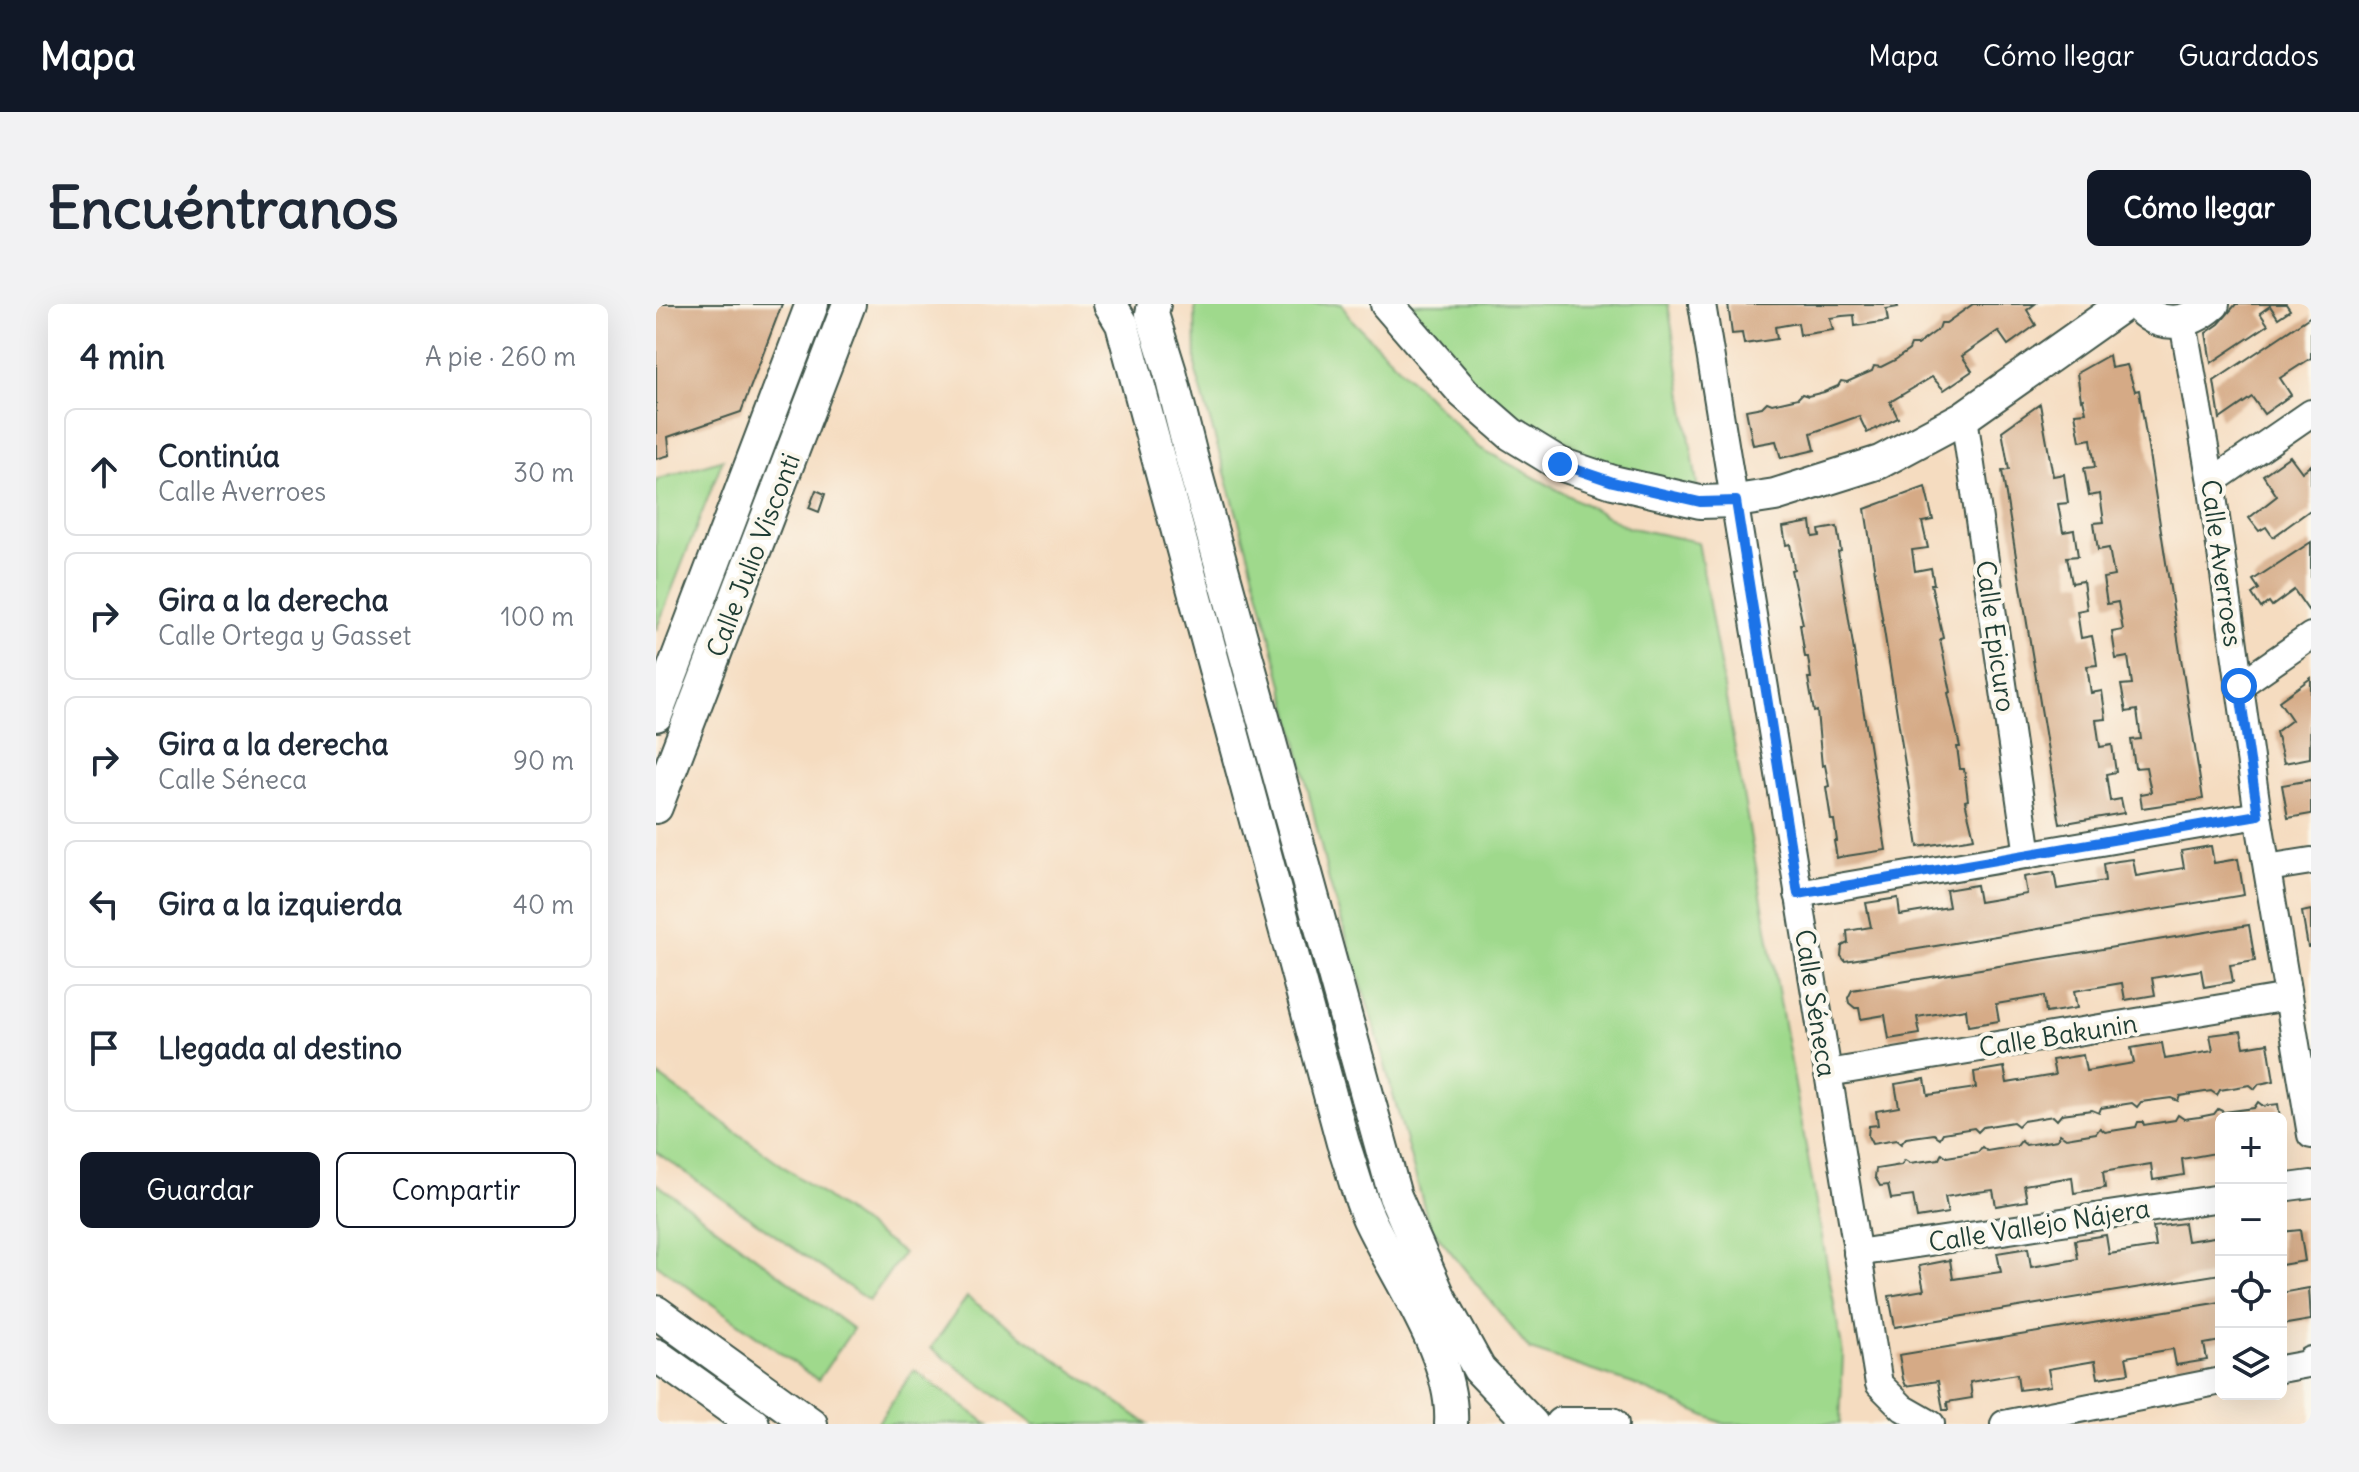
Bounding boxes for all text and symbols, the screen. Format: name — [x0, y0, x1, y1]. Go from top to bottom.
text: Mapa — [40, 33, 136, 80]
text: Mapa — [1868, 38, 1939, 74]
text: Cómo llegar — [1983, 38, 2134, 74]
text: Guardados — [2178, 38, 2319, 74]
button: Cómo llegar — [2087, 170, 2311, 246]
text: Encuéntranos — [48, 173, 399, 243]
text: 4 min — [80, 335, 165, 378]
text: A pie · 260 m — [425, 340, 576, 373]
text: Continúa — [158, 437, 280, 475]
route end — [1542, 446, 1578, 482]
street label: Calle Julio Visconti — [699, 449, 807, 661]
icon: ahead — [82, 450, 126, 494]
text: 30 m — [513, 456, 574, 489]
text: Calle Averroes — [158, 475, 326, 508]
street label: Calle Averroes — [2194, 477, 2250, 649]
street label: Calle Epicuro — [1969, 558, 2023, 714]
text: Gira a la derecha — [158, 581, 389, 619]
icon: right — [82, 594, 126, 638]
text: 100 m — [500, 600, 574, 633]
text: Calle Ortega y Gasset — [158, 619, 411, 652]
route start — [2221, 668, 2257, 704]
text: Gira a la derecha — [158, 725, 389, 763]
icon: right — [82, 738, 126, 782]
text: 90 m — [513, 744, 574, 777]
text: Calle Séneca — [158, 763, 307, 796]
icon: left — [82, 882, 126, 926]
text: Gira a la izquierda — [158, 885, 402, 923]
text: 40 m — [513, 888, 574, 921]
street label: Calle Séneca — [1788, 927, 1844, 1079]
street label: Calle Bakunin — [1976, 1006, 2140, 1064]
icon: arrive — [82, 1026, 126, 1070]
text: Llegada al destino — [158, 1029, 402, 1067]
map controls — [2215, 1112, 2287, 1400]
button: + — [2215, 1112, 2287, 1184]
button: Guardar — [80, 1152, 320, 1228]
button: Compartir — [336, 1152, 576, 1228]
button: − — [2215, 1184, 2287, 1256]
street label: Calle Vallejo Nájera — [1926, 1191, 2152, 1259]
button: locate — [2215, 1256, 2287, 1328]
button: layers — [2215, 1328, 2287, 1400]

